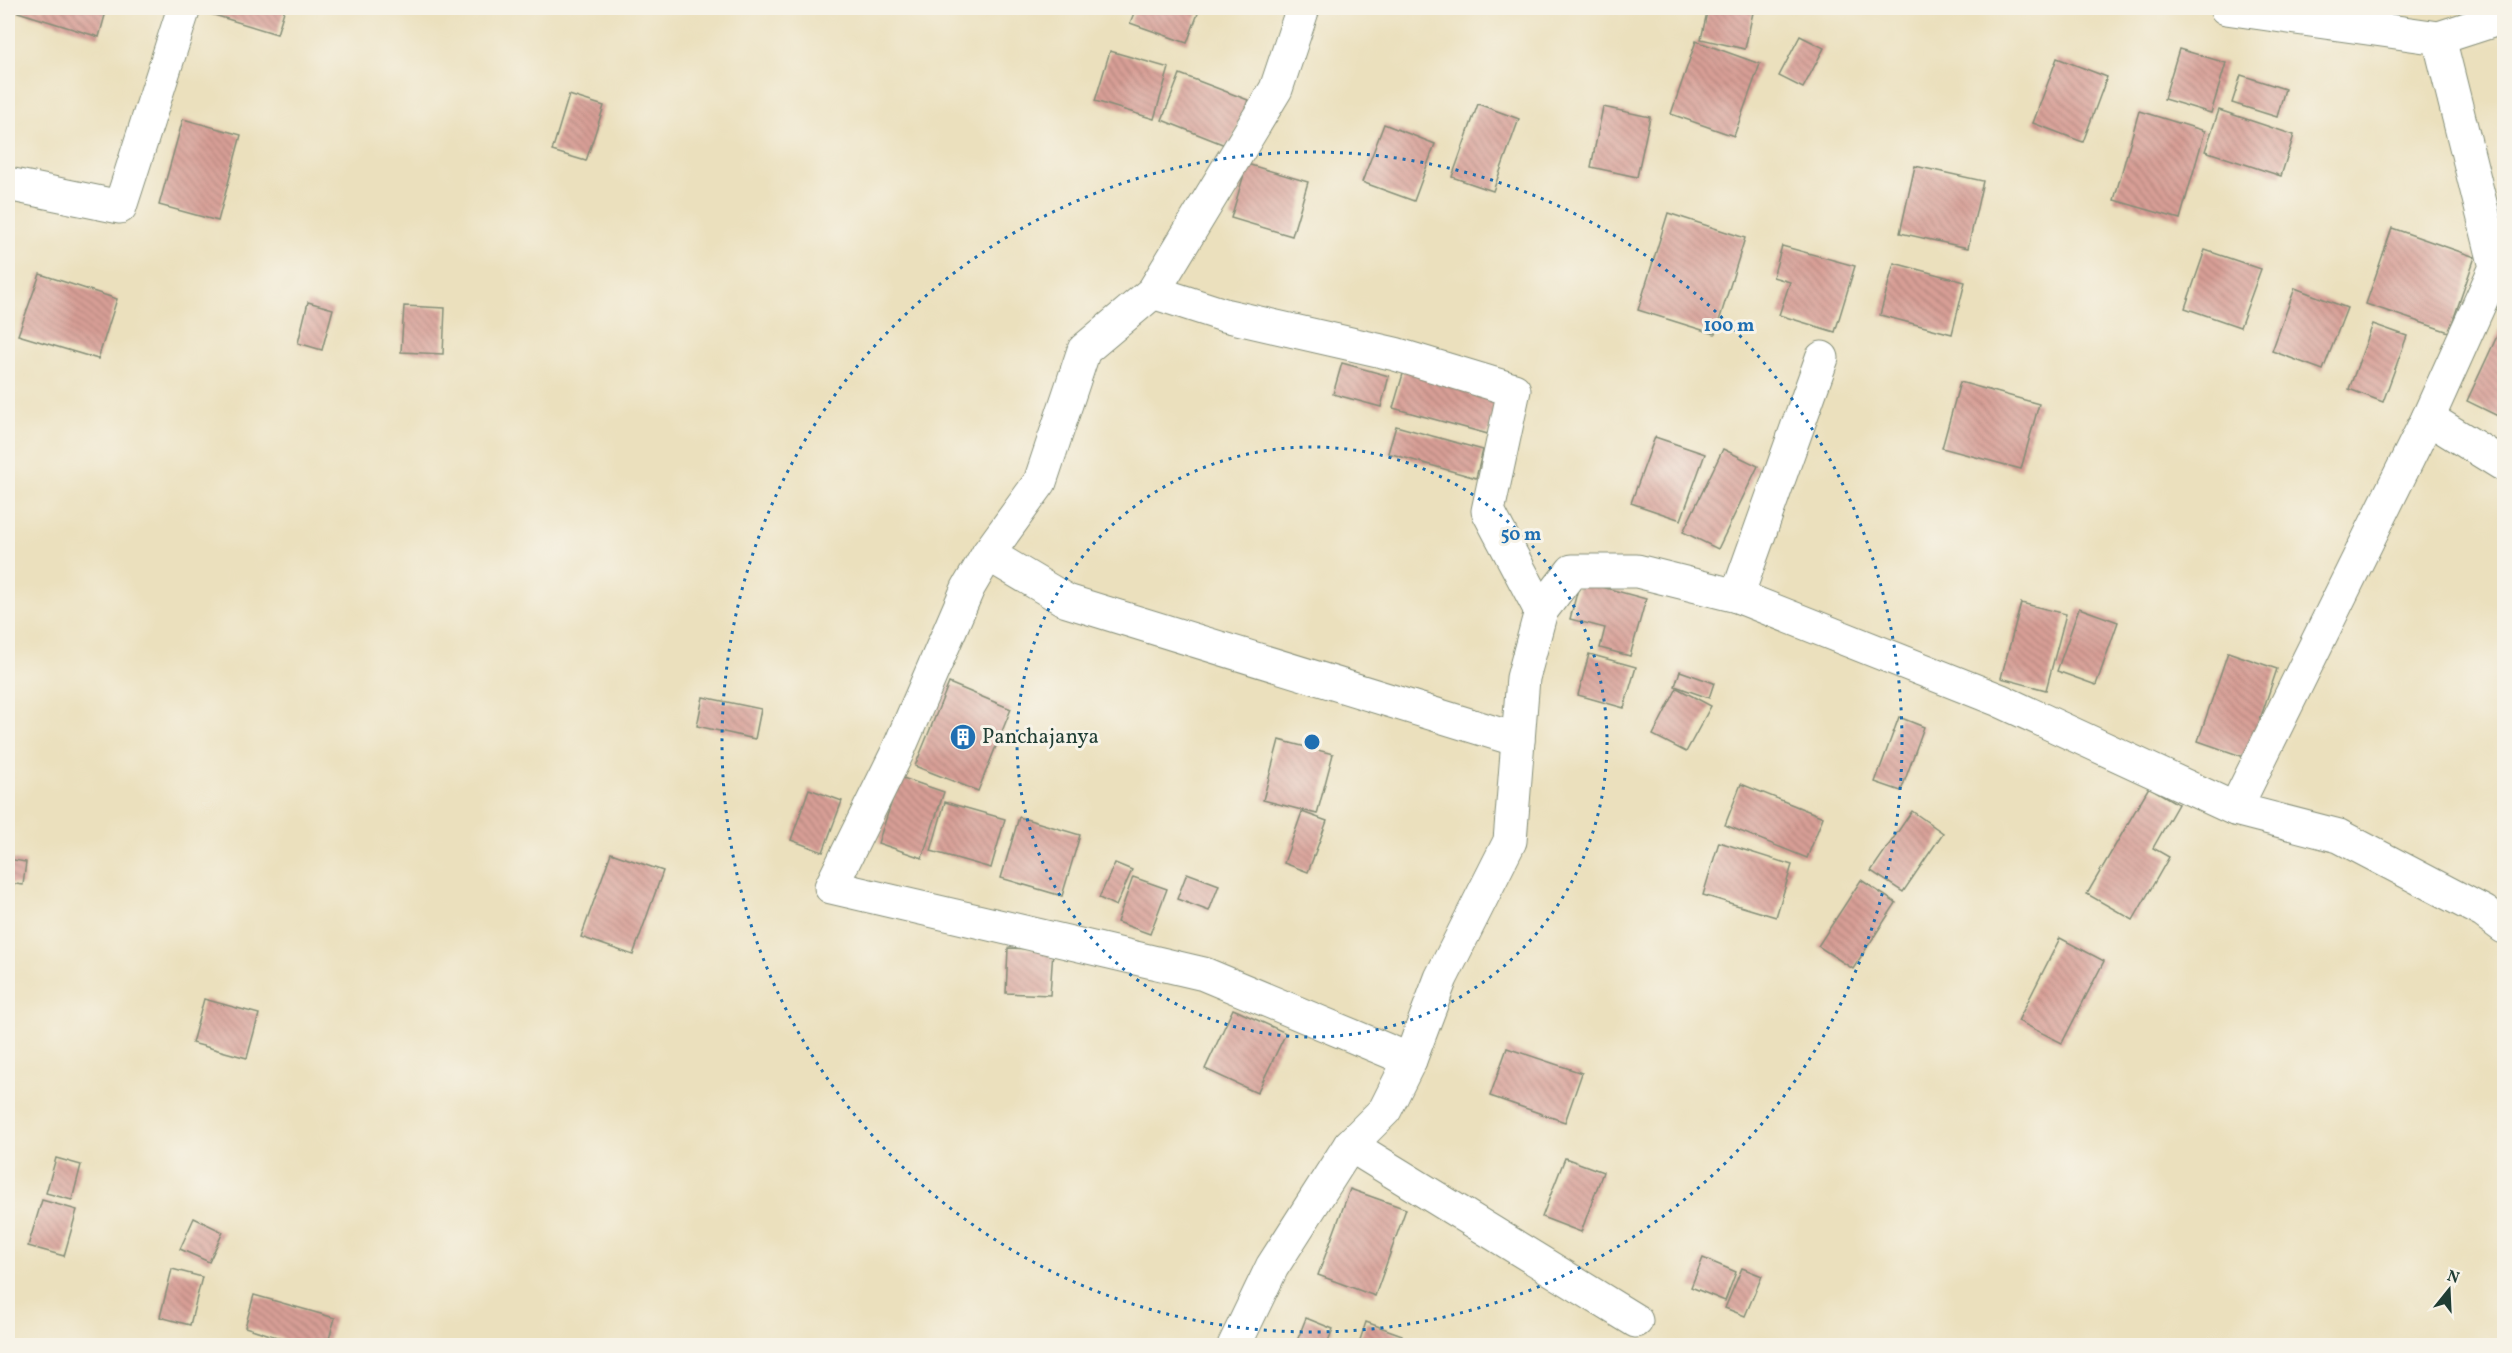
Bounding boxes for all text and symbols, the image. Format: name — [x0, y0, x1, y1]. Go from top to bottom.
text: 100 m — [1704, 314, 1754, 339]
text: 50 m — [1501, 523, 1541, 548]
building icon: Panchajanya — [948, 722, 978, 752]
place label: Panchajanya — [982, 723, 1099, 752]
centre of rings — [1302, 732, 1322, 752]
north arrow — [2419, 1260, 2479, 1320]
text: N — [2444, 1265, 2462, 1290]

